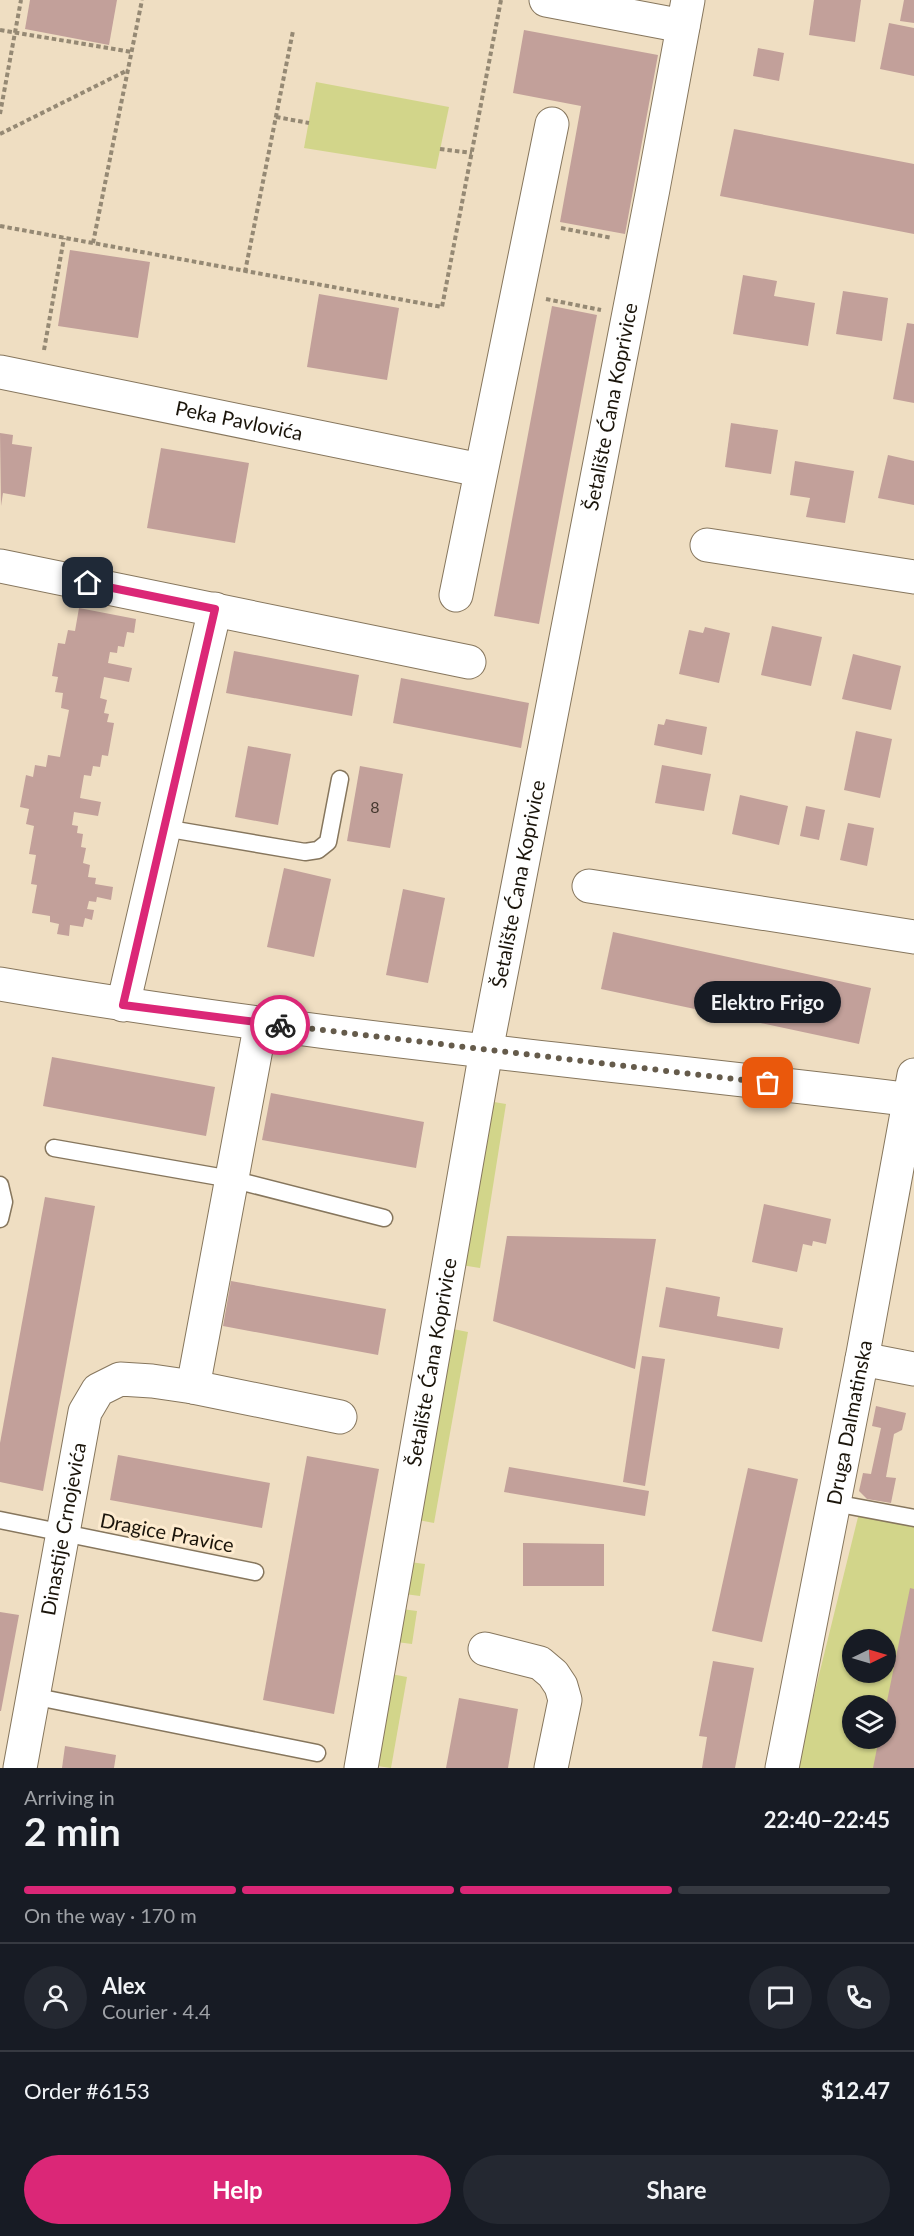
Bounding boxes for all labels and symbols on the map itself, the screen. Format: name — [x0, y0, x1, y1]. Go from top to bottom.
street label: Šetalište Ćana Koprivice — [578, 301, 642, 513]
street label: Peka Pavlovića — [173, 395, 305, 445]
pin — [62, 557, 113, 608]
street label: Šetalište Ćana Koprivice — [486, 778, 549, 990]
house number: 8 — [370, 797, 380, 816]
callout: Elektro Frigo — [694, 981, 842, 1023]
courier — [250, 995, 310, 1055]
pin — [742, 1057, 793, 1108]
street label: Šetalište Ćana Koprivice — [401, 1256, 461, 1468]
street label: Druga Dalmatinska — [821, 1338, 876, 1507]
street label: Dinastije Crnojevića — [35, 1440, 90, 1617]
street label: Dragice Pravice — [98, 1507, 236, 1557]
north arrow — [842, 1629, 896, 1683]

